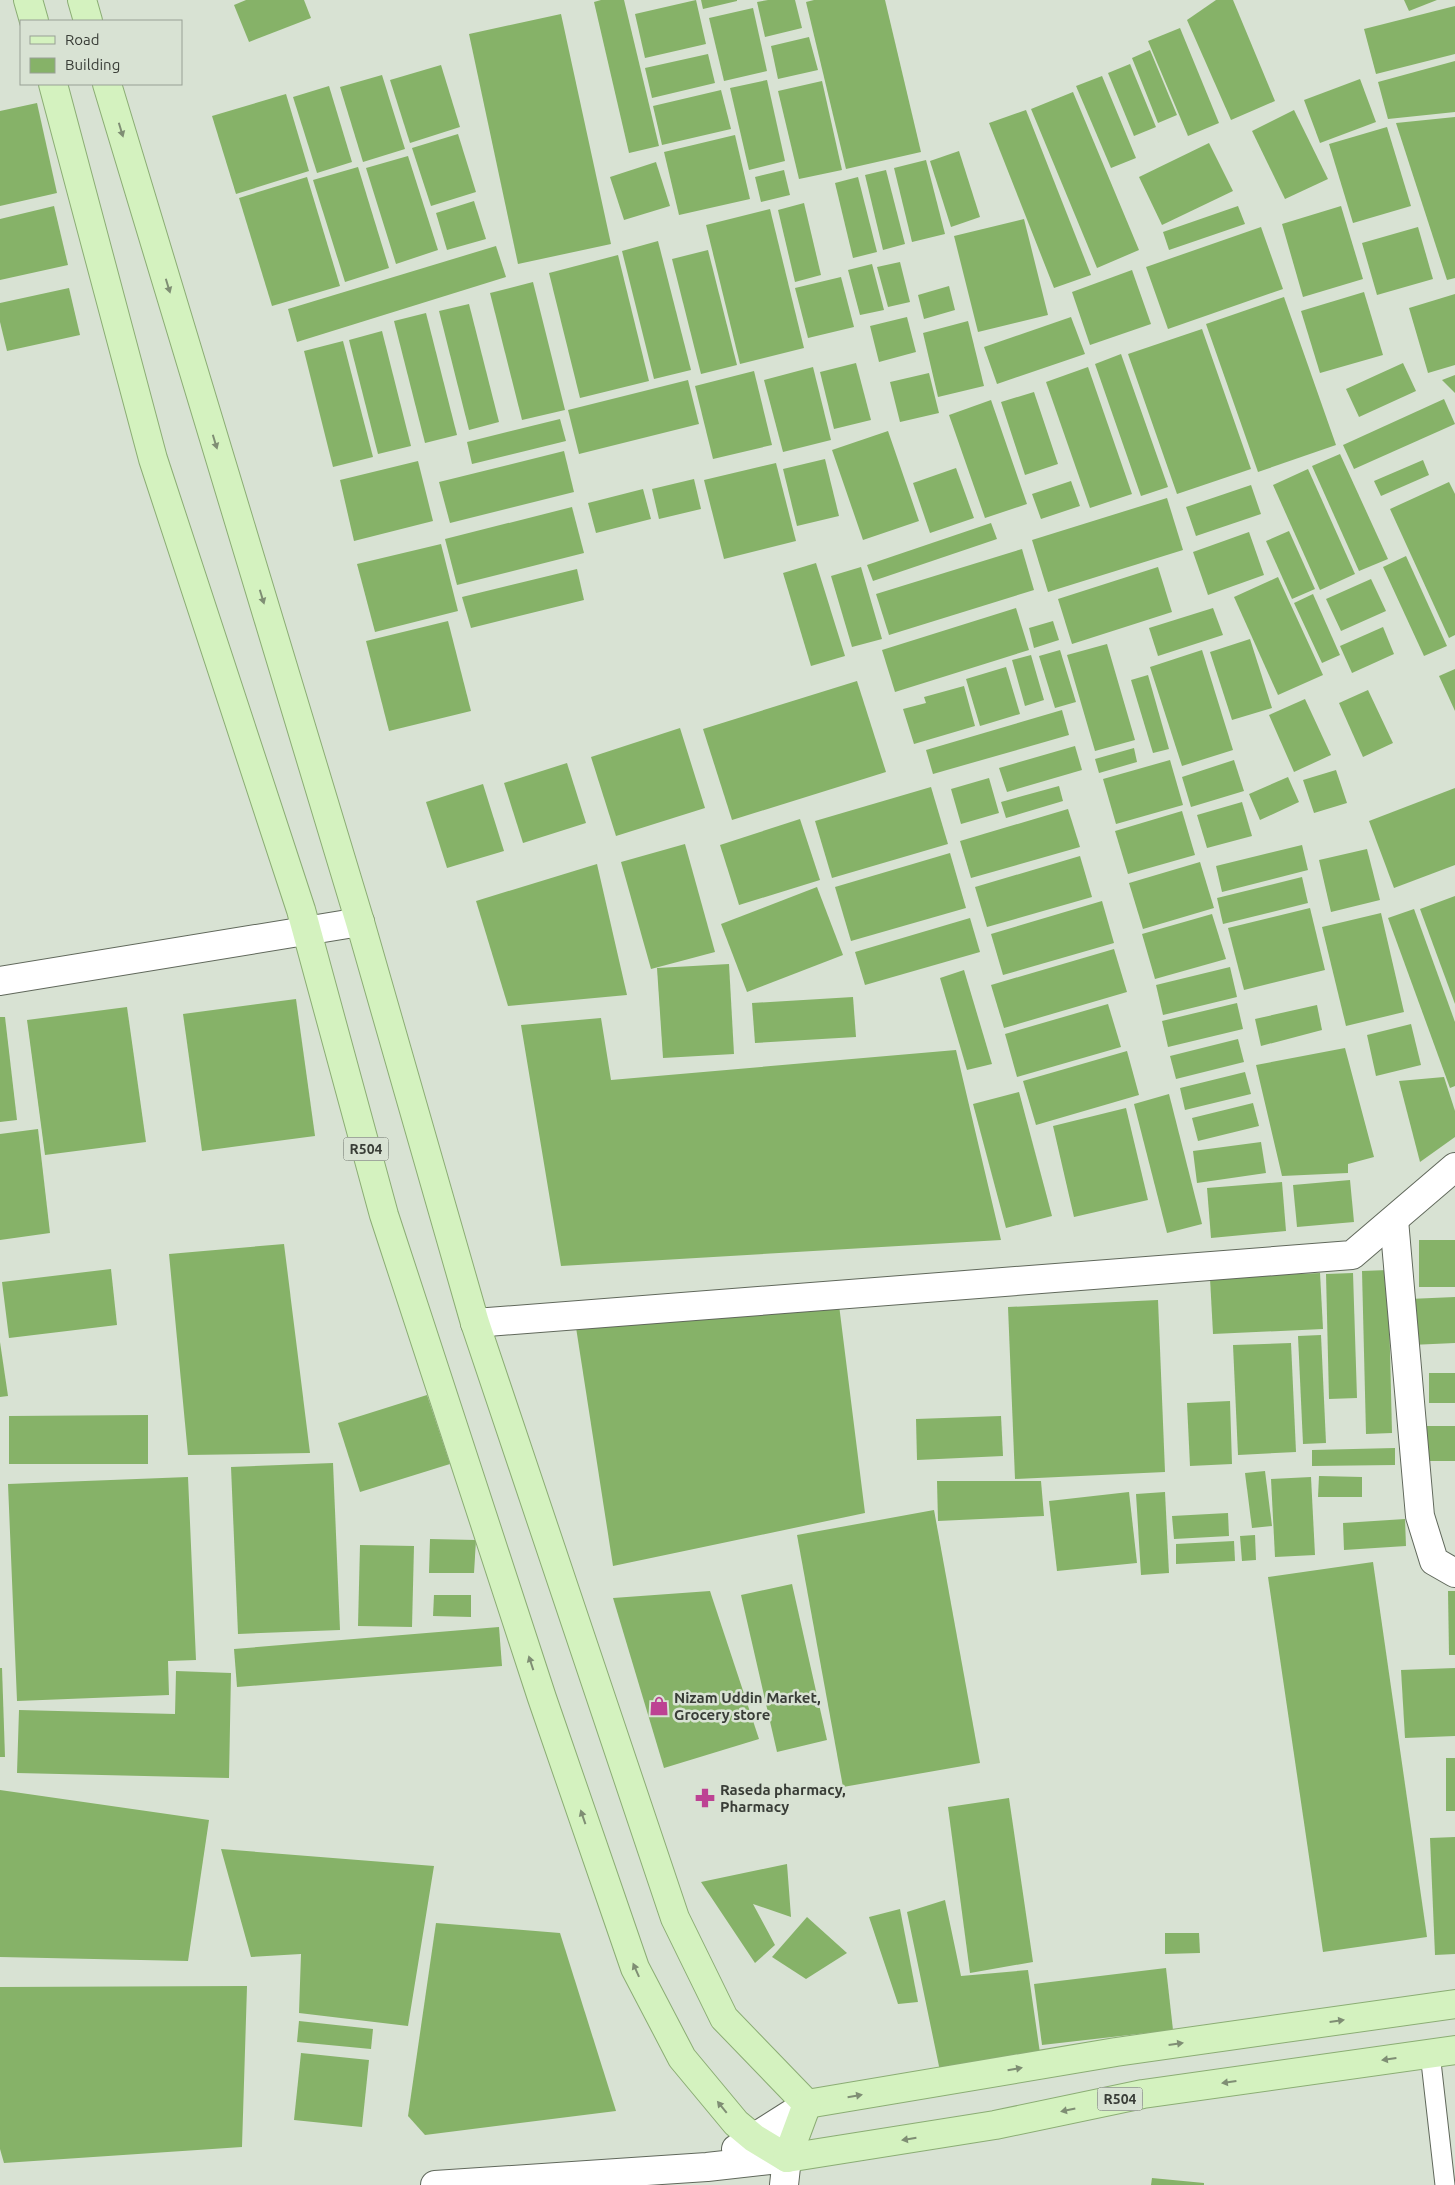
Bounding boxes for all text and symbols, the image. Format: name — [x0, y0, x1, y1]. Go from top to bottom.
legend — [20, 20, 182, 85]
text: Road — [65, 31, 100, 48]
text: Building — [65, 56, 120, 73]
one-way arrow — [118, 123, 126, 138]
one-way arrow — [164, 279, 172, 294]
one-way arrow — [212, 434, 219, 449]
one-way arrow — [258, 590, 266, 605]
road number: R504 — [344, 1138, 388, 1160]
one-way arrow — [527, 1655, 534, 1670]
place label: Nizam Uddin Market, Grocery store — [674, 1689, 821, 1723]
shop icon: Nizam Uddin Market, Grocery store — [648, 1695, 670, 1717]
place label: Raseda pharmacy, Pharmacy — [720, 1781, 846, 1815]
pharmacy icon: Raseda pharmacy, Pharmacy — [694, 1787, 716, 1809]
one-way arrow — [579, 1809, 586, 1824]
one-way arrow — [632, 1963, 640, 1977]
one-way arrow — [1329, 2017, 1345, 2025]
one-way arrow — [1168, 2040, 1184, 2048]
one-way arrow — [1381, 2055, 1397, 2063]
one-way arrow — [1008, 2065, 1024, 2073]
one-way arrow — [1220, 2078, 1236, 2086]
road number: R504 — [1098, 2088, 1142, 2110]
one-way arrow — [847, 2091, 863, 2099]
one-way arrow — [717, 2101, 728, 2114]
one-way arrow — [1060, 2106, 1076, 2114]
one-way arrow — [900, 2135, 916, 2143]

